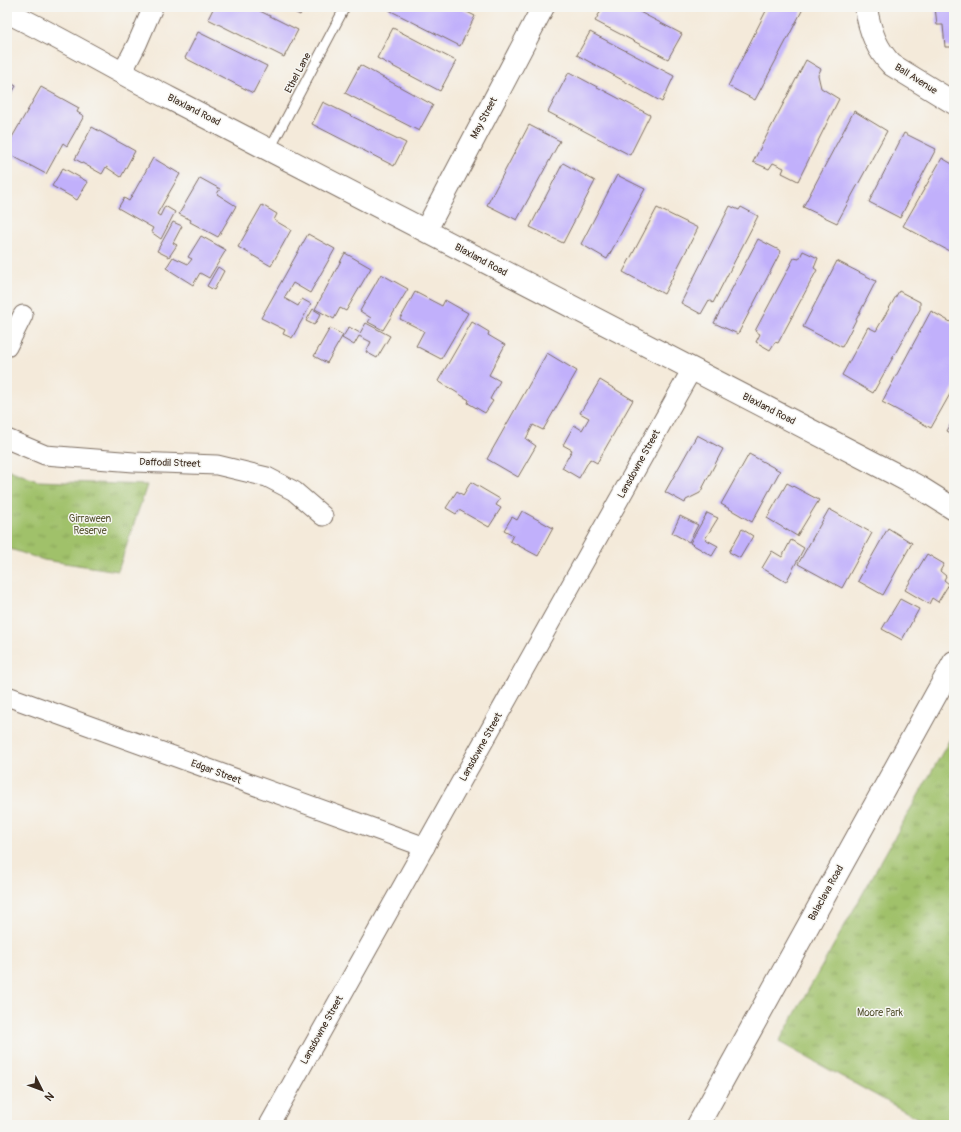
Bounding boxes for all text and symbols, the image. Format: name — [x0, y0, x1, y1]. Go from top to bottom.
street label: Ethel Lane — [282, 51, 314, 95]
street label: Ball Avenue — [892, 61, 940, 97]
street label: Blaxland Road — [165, 92, 223, 129]
street label: May Street — [468, 94, 500, 141]
street label: Blaxland Road — [453, 241, 509, 279]
street label: Blaxland Road — [740, 391, 798, 428]
street label: Lansdowne Street — [615, 427, 663, 500]
street label: Daffodil Street — [139, 456, 202, 470]
park label: Girraween Reserve — [69, 513, 111, 537]
street label: Lansdowne Street — [457, 710, 505, 783]
street label: Edgar Street — [189, 757, 244, 787]
street label: Balaclava Road — [806, 863, 846, 923]
street label: Lansdowne Street — [298, 993, 346, 1066]
park label: Moore Park — [857, 1007, 904, 1019]
north arrow — [22, 1070, 62, 1110]
text: N — [41, 1089, 56, 1104]

